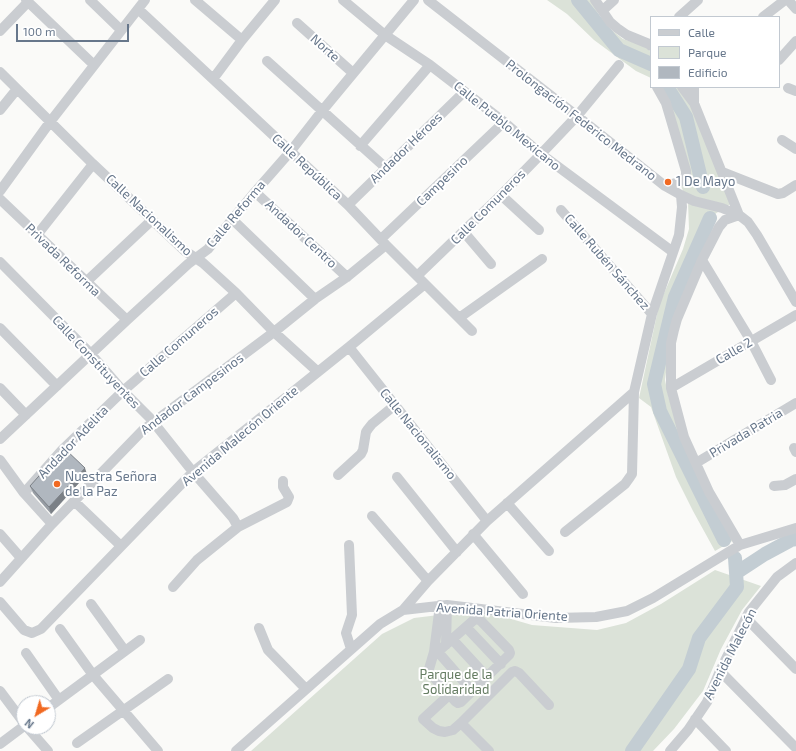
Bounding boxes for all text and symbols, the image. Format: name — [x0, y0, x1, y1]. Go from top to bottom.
scale bar — [18, 16, 131, 42]
legend — [650, 16, 780, 88]
text: 100 m — [23, 24, 55, 38]
text: Calle — [688, 25, 715, 39]
street label: Norte — [307, 31, 343, 65]
text: Parque — [688, 45, 726, 59]
street label: Prolongación Federico Medrano — [503, 56, 659, 184]
text: Edificio — [688, 65, 728, 79]
street label: Calle Pueblo Mexicano — [451, 78, 563, 174]
street label: Andador Héroes — [366, 109, 446, 187]
street label: Calle República — [269, 131, 345, 203]
street label: Campesino — [413, 153, 471, 209]
street label: Calle Comuneros — [447, 166, 529, 248]
street label: Calle Nacionalismo — [103, 171, 195, 259]
place label: 1 De Mayo — [676, 174, 735, 190]
street label: Calle Reforma — [203, 177, 269, 251]
marker: 1 De Mayo — [663, 177, 673, 187]
street label: Andador Centro — [262, 197, 340, 271]
street label: Calle Rubén Sánchez — [561, 211, 653, 313]
street label: Privada Reforma — [22, 220, 104, 300]
street label: Calle Comuneros — [136, 304, 222, 380]
street label: Calle Constituyentes — [49, 312, 143, 412]
street label: Calle 2 — [713, 334, 755, 368]
street label: Andador Campesinos — [137, 350, 247, 438]
street label: Avenida Malecón Oriente — [179, 383, 301, 489]
street label: Calle Nacionalismo — [377, 385, 459, 483]
street label: Andador Adelita — [34, 402, 112, 482]
street label: Privada Patria — [706, 405, 786, 461]
place label: Nuestra Señora de la Paz — [65, 469, 157, 500]
marker: Nuestra Señora de la Paz — [52, 479, 62, 489]
street label: Avenida Patria Oriente — [436, 600, 568, 624]
street label: Avenida Malecón — [700, 606, 760, 702]
park label: Parque de la Solidaridad — [420, 667, 492, 698]
north arrow — [16, 695, 56, 735]
text: N — [22, 716, 36, 732]

